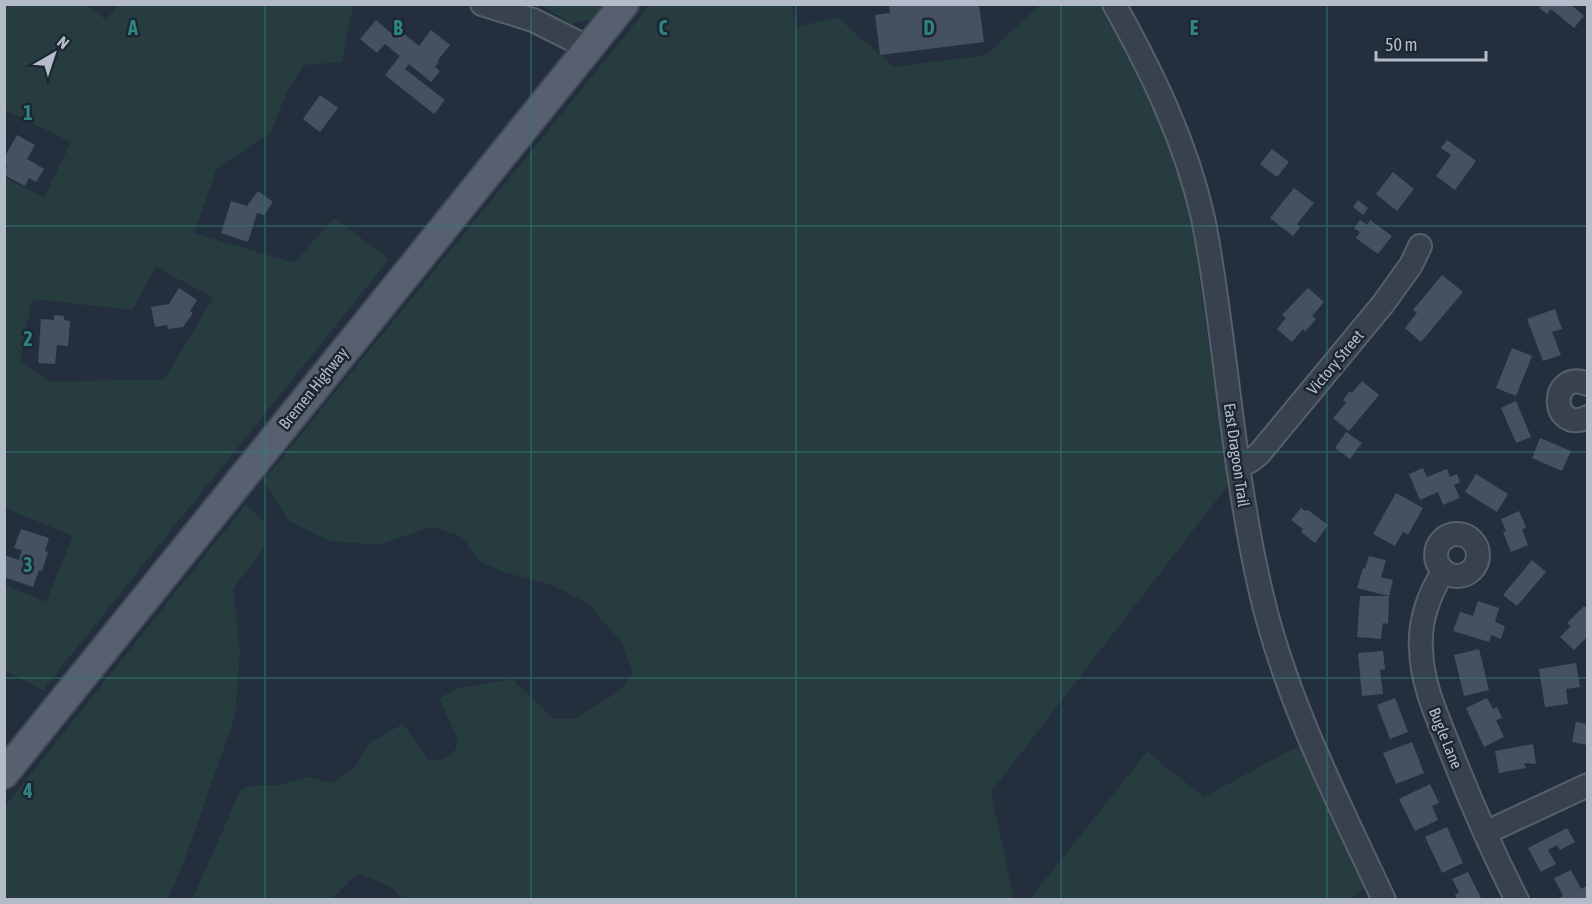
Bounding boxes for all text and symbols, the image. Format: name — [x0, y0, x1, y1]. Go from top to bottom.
text: A — [127, 16, 138, 39]
text: B — [393, 16, 403, 39]
text: C — [659, 16, 668, 39]
text: D — [923, 16, 935, 39]
text: E — [1190, 16, 1199, 39]
north arrow — [24, 24, 84, 84]
scale bar — [1376, 24, 1486, 62]
text: N — [54, 32, 73, 52]
text: 50 m — [1385, 34, 1417, 55]
text: 1 — [23, 101, 33, 124]
street label: Victory Street — [1303, 326, 1368, 398]
text: 2 — [23, 327, 33, 350]
street label: Bremen Highway — [275, 343, 352, 433]
street label: East Dragoon Trail — [1220, 402, 1253, 509]
text: 3 — [23, 553, 33, 576]
street label: Bugle Lane — [1425, 705, 1466, 772]
text: 4 — [22, 779, 33, 802]

